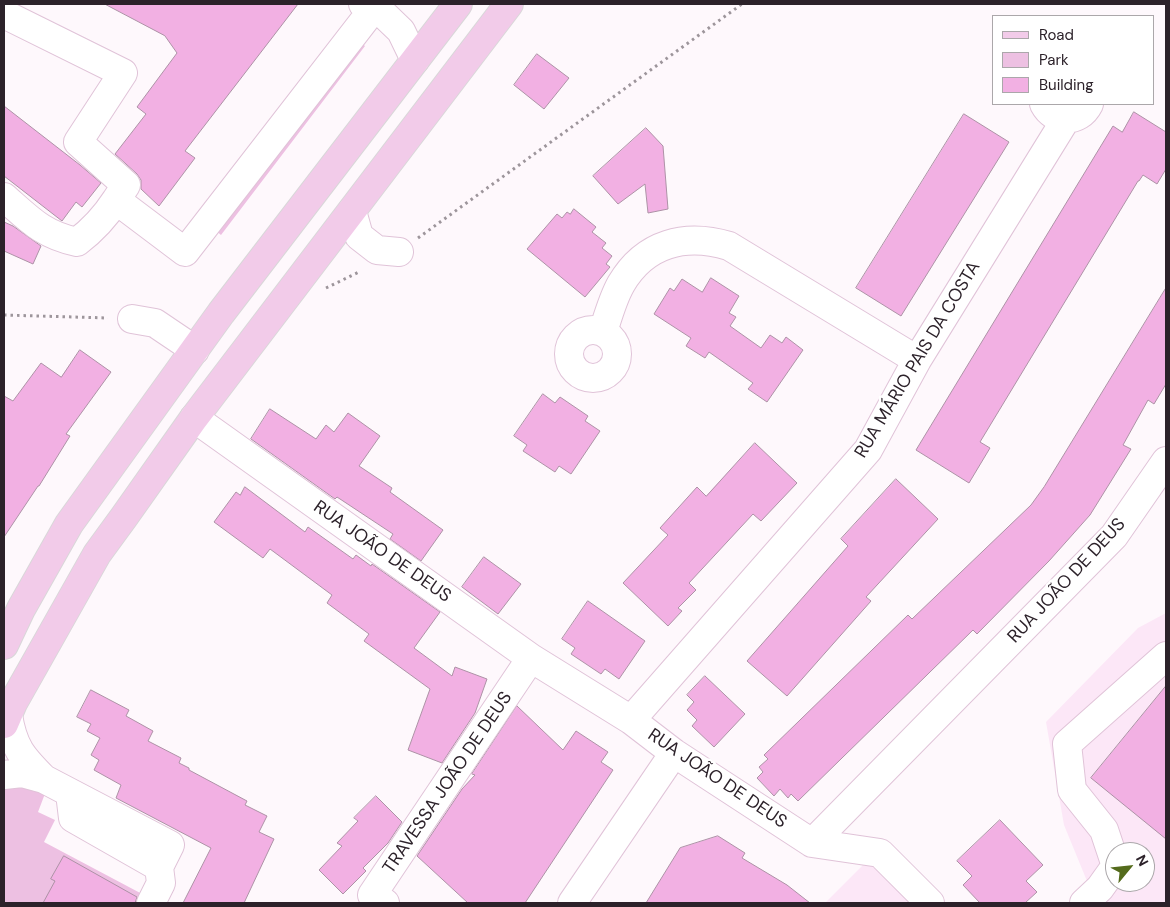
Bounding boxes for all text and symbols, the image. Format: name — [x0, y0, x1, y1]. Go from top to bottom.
legend — [992, 15, 1155, 105]
text: Road — [1039, 25, 1074, 45]
text: Park — [1039, 50, 1069, 70]
text: Building — [1039, 75, 1094, 95]
street label: RUA MÁRIO PAIS DA COSTA — [851, 258, 985, 462]
street label: RUA JOÃO DE DEUS — [309, 496, 455, 608]
street label: RUA JOÃO DE DEUS — [1004, 514, 1130, 648]
street label: TRAVESSA JOÃO DE DEUS — [379, 688, 517, 878]
street label: RUA JOÃO DE DEUS — [643, 725, 791, 833]
north arrow — [1105, 842, 1155, 892]
text: N — [1132, 852, 1153, 869]

